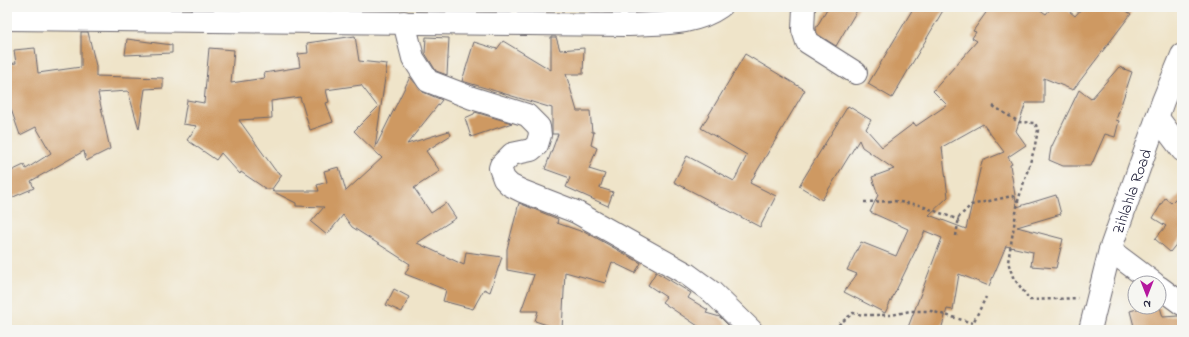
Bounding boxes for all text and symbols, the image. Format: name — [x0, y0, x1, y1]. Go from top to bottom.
street label: Zihlahla Road — [1107, 146, 1159, 238]
north arrow — [1127, 275, 1167, 315]
text: N — [1143, 296, 1151, 312]

